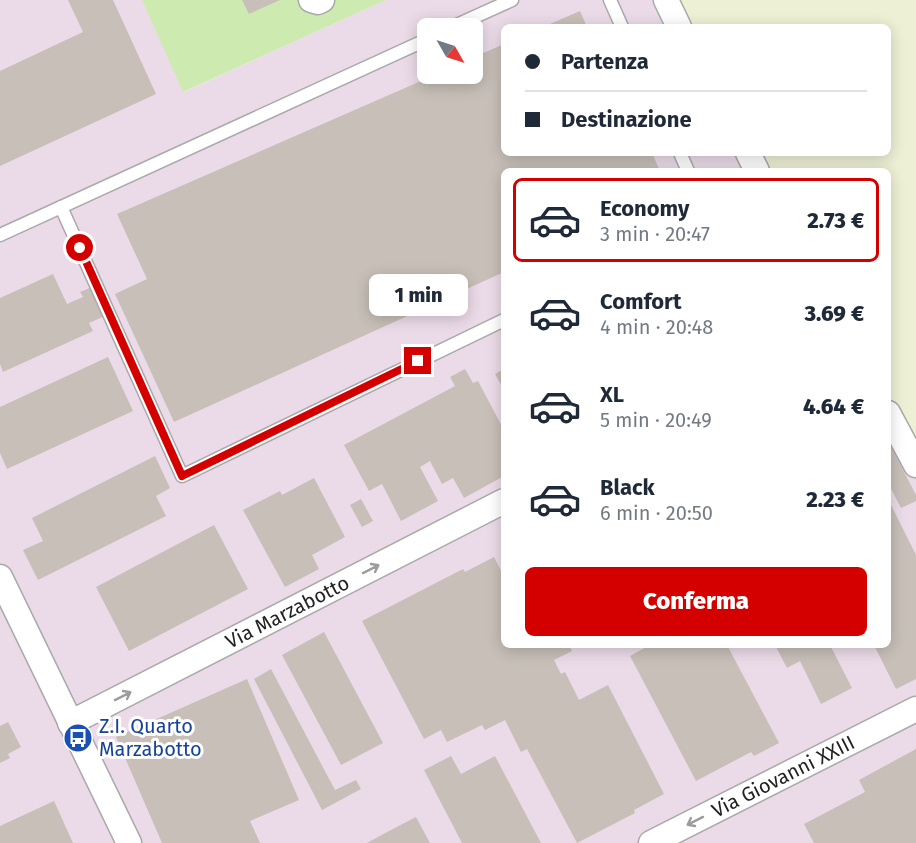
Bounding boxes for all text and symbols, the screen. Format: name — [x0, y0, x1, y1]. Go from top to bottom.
north arrow — [417, 18, 483, 84]
map controls — [417, 18, 483, 84]
text: Partenza — [561, 48, 649, 75]
text: Destinazione — [561, 106, 692, 133]
icon: car — [528, 193, 582, 247]
text: Economy — [600, 195, 689, 222]
text: 2.73 € — [807, 207, 864, 234]
text: 3 min · 20:47 — [600, 222, 710, 246]
route start — [66, 234, 93, 261]
callout: 1 min — [368, 274, 468, 316]
text: 1 min — [395, 283, 442, 307]
icon: car — [528, 286, 582, 340]
text: Comfort — [600, 288, 681, 315]
text: 3.69 € — [804, 300, 864, 327]
text: 4 min · 20:48 — [600, 315, 713, 339]
route end — [404, 347, 431, 374]
icon: car — [528, 379, 582, 433]
text: XL — [600, 381, 624, 408]
text: 4.64 € — [803, 393, 864, 420]
text: 5 min · 20:49 — [600, 408, 712, 432]
icon: car — [528, 472, 582, 526]
text: Black — [600, 474, 655, 501]
text: 2.23 € — [806, 486, 864, 513]
text: 6 min · 20:50 — [600, 501, 713, 525]
one-way arrow — [361, 563, 379, 574]
button: Conferma — [525, 567, 867, 636]
street label: Via Marzabotto — [221, 570, 353, 653]
one-way arrow — [113, 690, 131, 701]
place label: Z.I. Quarto Marzabotto — [99, 714, 202, 761]
bus stop icon: Z.I. Quarto Marzabotto — [62, 722, 94, 754]
street label: Via Giovanni XXIII — [708, 730, 859, 822]
one-way arrow — [687, 816, 705, 827]

